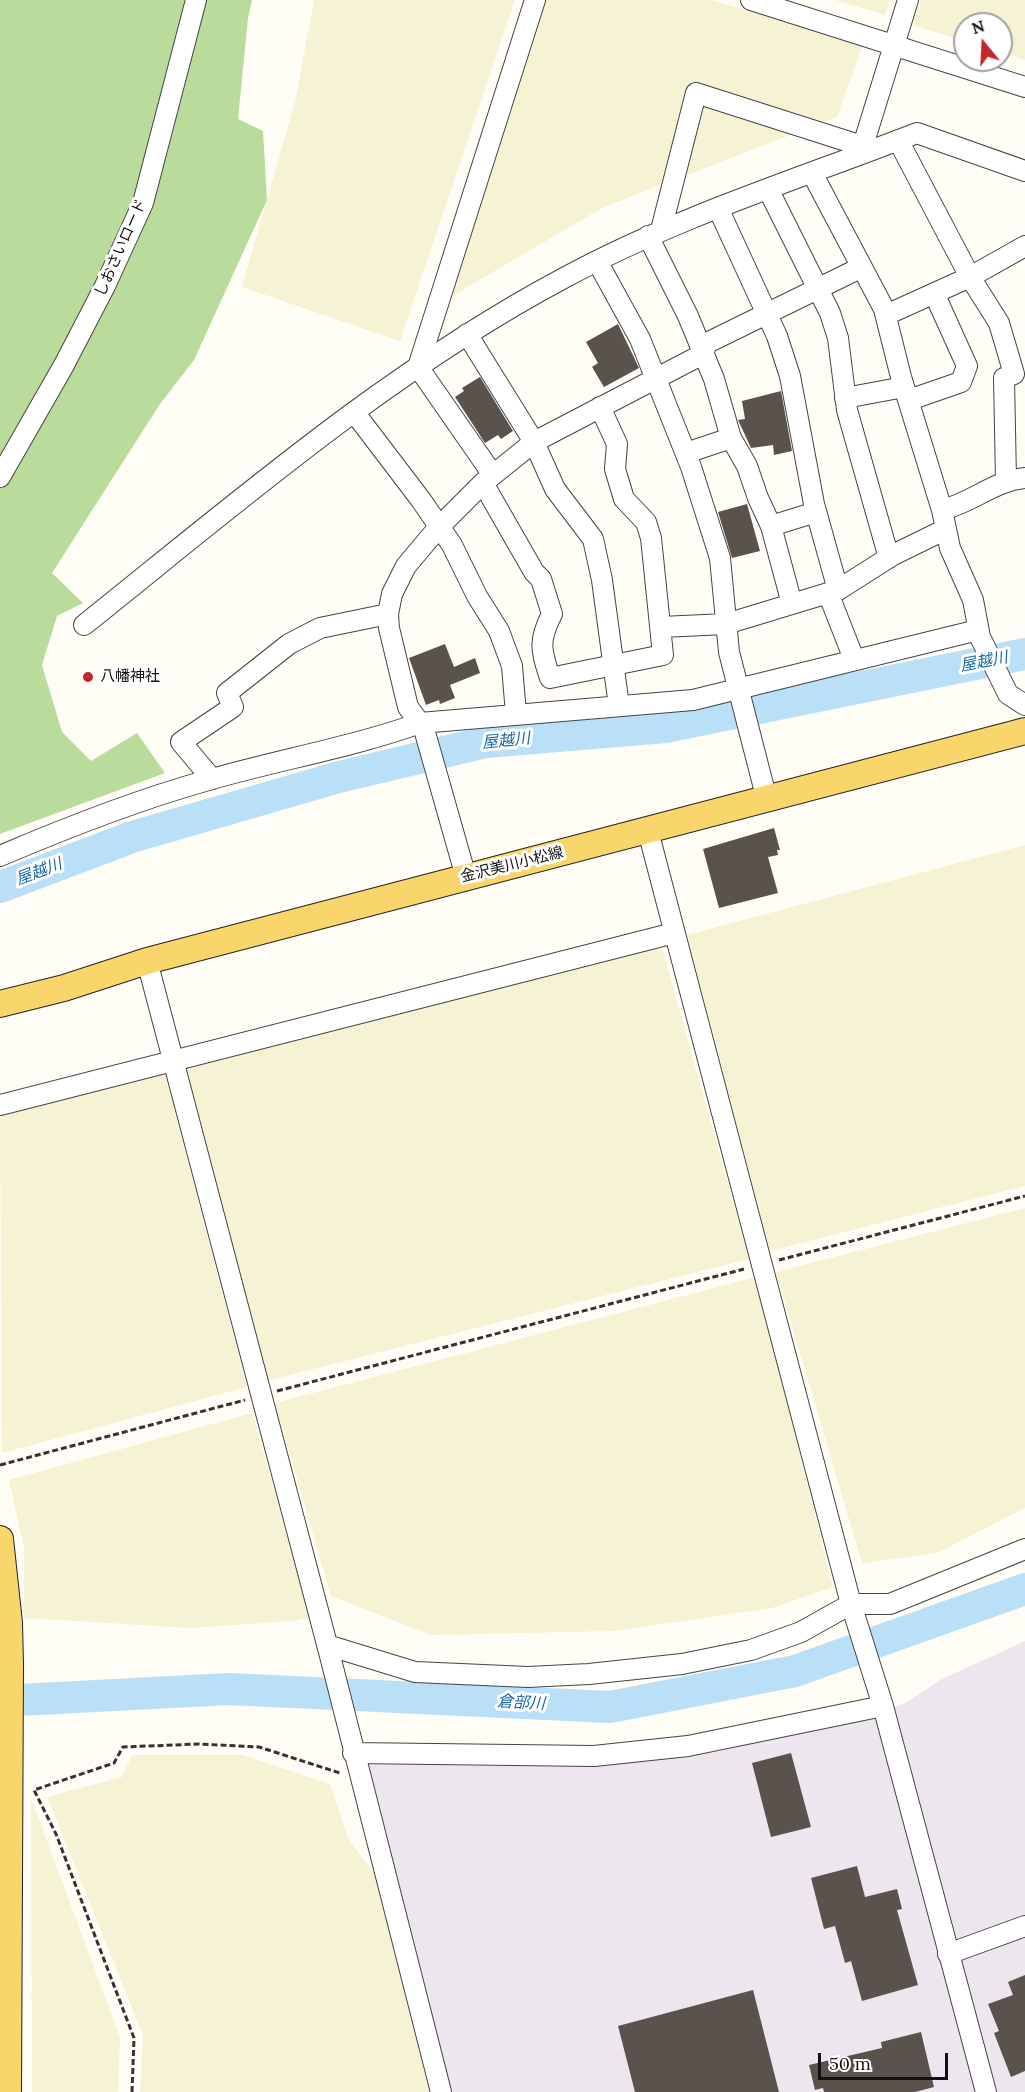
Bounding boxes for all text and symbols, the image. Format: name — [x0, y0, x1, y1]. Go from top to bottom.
north arrow — [953, 12, 1013, 72]
text: N — [969, 15, 987, 38]
street label: しおさいロード — [91, 196, 151, 300]
water label: 屋越川 — [959, 648, 1009, 676]
place label: 八幡神社 — [100, 668, 160, 686]
marker: 八幡神社 — [81, 670, 95, 684]
water label: 屋越川 — [481, 729, 531, 753]
street label: 金沢美川小松線 — [459, 844, 565, 886]
water label: 屋越川 — [13, 854, 65, 890]
water label: 倉部川 — [497, 1692, 545, 1714]
scale bar — [821, 2041, 952, 2079]
text: 50 m — [829, 2052, 871, 2075]

